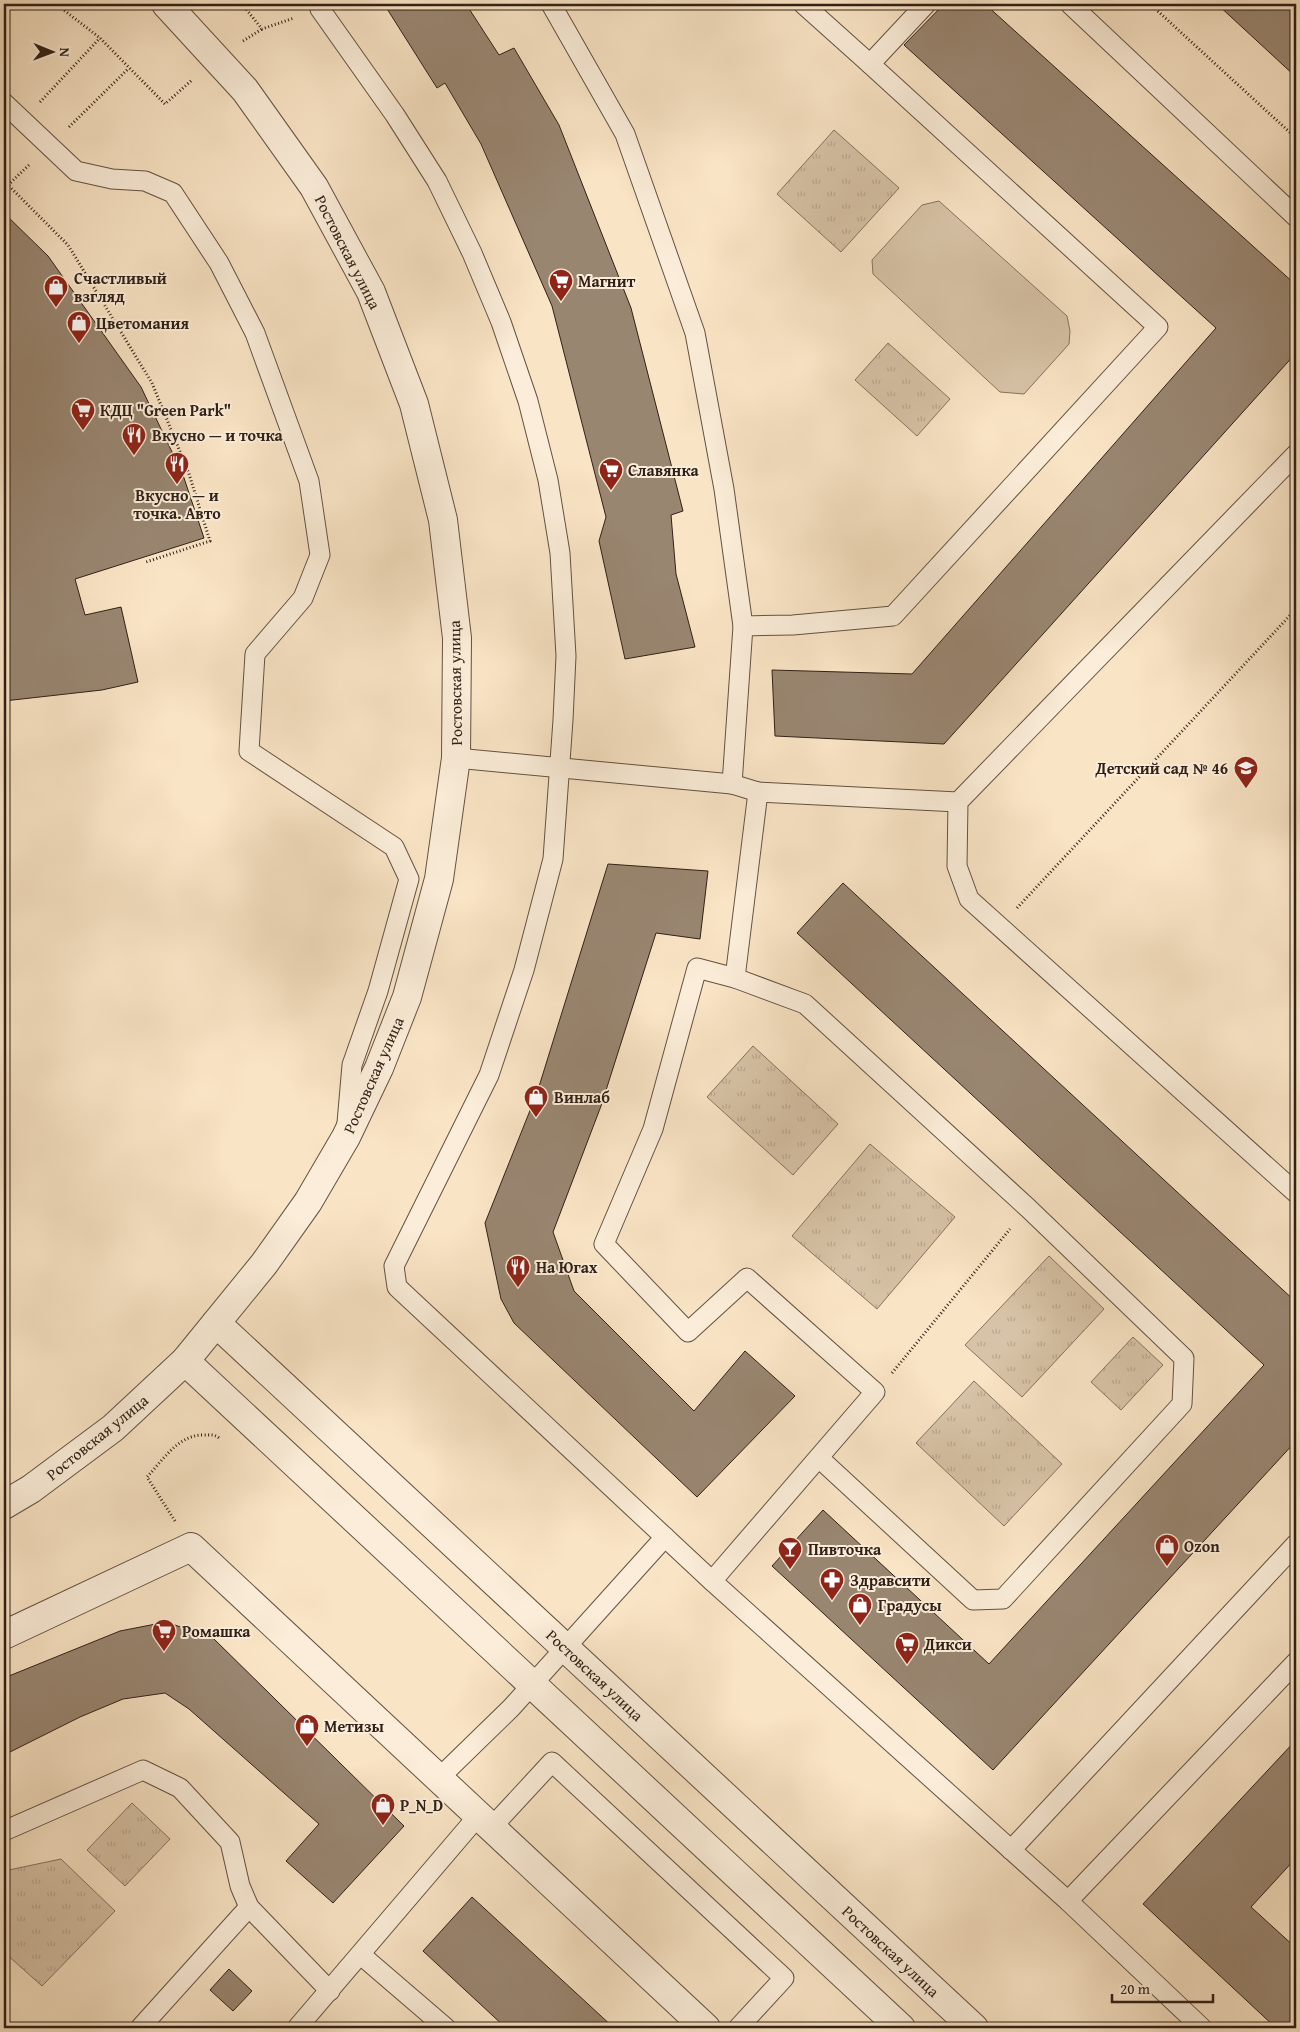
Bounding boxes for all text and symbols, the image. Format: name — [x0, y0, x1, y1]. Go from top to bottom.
north arrow — [28, 28, 78, 78]
text: N — [55, 47, 75, 58]
street label: Ростовская улица — [309, 191, 387, 314]
place label: Счастливый взгляд — [74, 266, 167, 308]
supermarket icon: Магнит — [548, 268, 574, 302]
place label: Магнит — [578, 269, 636, 293]
shop icon: Счастливый взгляд — [43, 274, 69, 308]
shop icon: Цветомания — [66, 310, 92, 344]
place label: Цветомания — [96, 311, 189, 335]
supermarket icon: КДЦ "Green Park" — [70, 397, 96, 431]
place label: КДЦ "Green Park" — [100, 398, 231, 422]
restaurant icon: Вкусно — и точка — [121, 422, 147, 456]
place label: Вкусно — и точка — [152, 423, 284, 447]
restaurant icon: Вкусно — и точка. Авто — [164, 451, 190, 485]
supermarket icon: Славянка — [598, 457, 624, 491]
place label: Славянка — [628, 458, 700, 482]
place label: Вкусно — и точка. Авто — [133, 483, 221, 525]
street label: Ростовская улица — [442, 620, 468, 746]
school or university icon: Детский сад № 46 — [1233, 755, 1259, 789]
place label: Детский сад № 46 — [1095, 756, 1228, 780]
street label: Ростовская улица — [337, 1012, 410, 1137]
shop icon: Винлаб — [523, 1084, 549, 1118]
place label: Винлаб — [554, 1085, 610, 1109]
restaurant icon: На Югах — [505, 1254, 531, 1288]
place label: На Югах — [536, 1255, 598, 1279]
street label: Ростовская улица — [41, 1388, 154, 1486]
shop icon: Ozon — [1154, 1533, 1180, 1567]
place label: Ozon — [1184, 1534, 1220, 1558]
bar icon: Пивточка — [777, 1536, 803, 1570]
place label: Пивточка — [808, 1537, 882, 1561]
pharmacy icon: Здравсити — [819, 1567, 845, 1601]
place label: Здравсити — [850, 1568, 930, 1592]
shop icon: Градусы — [847, 1592, 873, 1626]
place label: Градусы — [878, 1593, 942, 1617]
supermarket icon: Ромашка — [151, 1618, 177, 1652]
place label: Ромашка — [182, 1619, 251, 1643]
street label: Ростовская улица — [541, 1623, 649, 1727]
supermarket icon: Дикси — [894, 1631, 920, 1665]
place label: Дикси — [923, 1632, 972, 1656]
shop icon: Метизы — [294, 1713, 320, 1747]
place label: Метизы — [324, 1714, 385, 1738]
shop icon: P_N_D — [370, 1792, 396, 1826]
place label: P_N_D — [400, 1793, 443, 1817]
street label: Ростовская улица — [837, 1899, 945, 2003]
scale bar — [1112, 1972, 1214, 2004]
text: 20 m — [1120, 1978, 1151, 1999]

